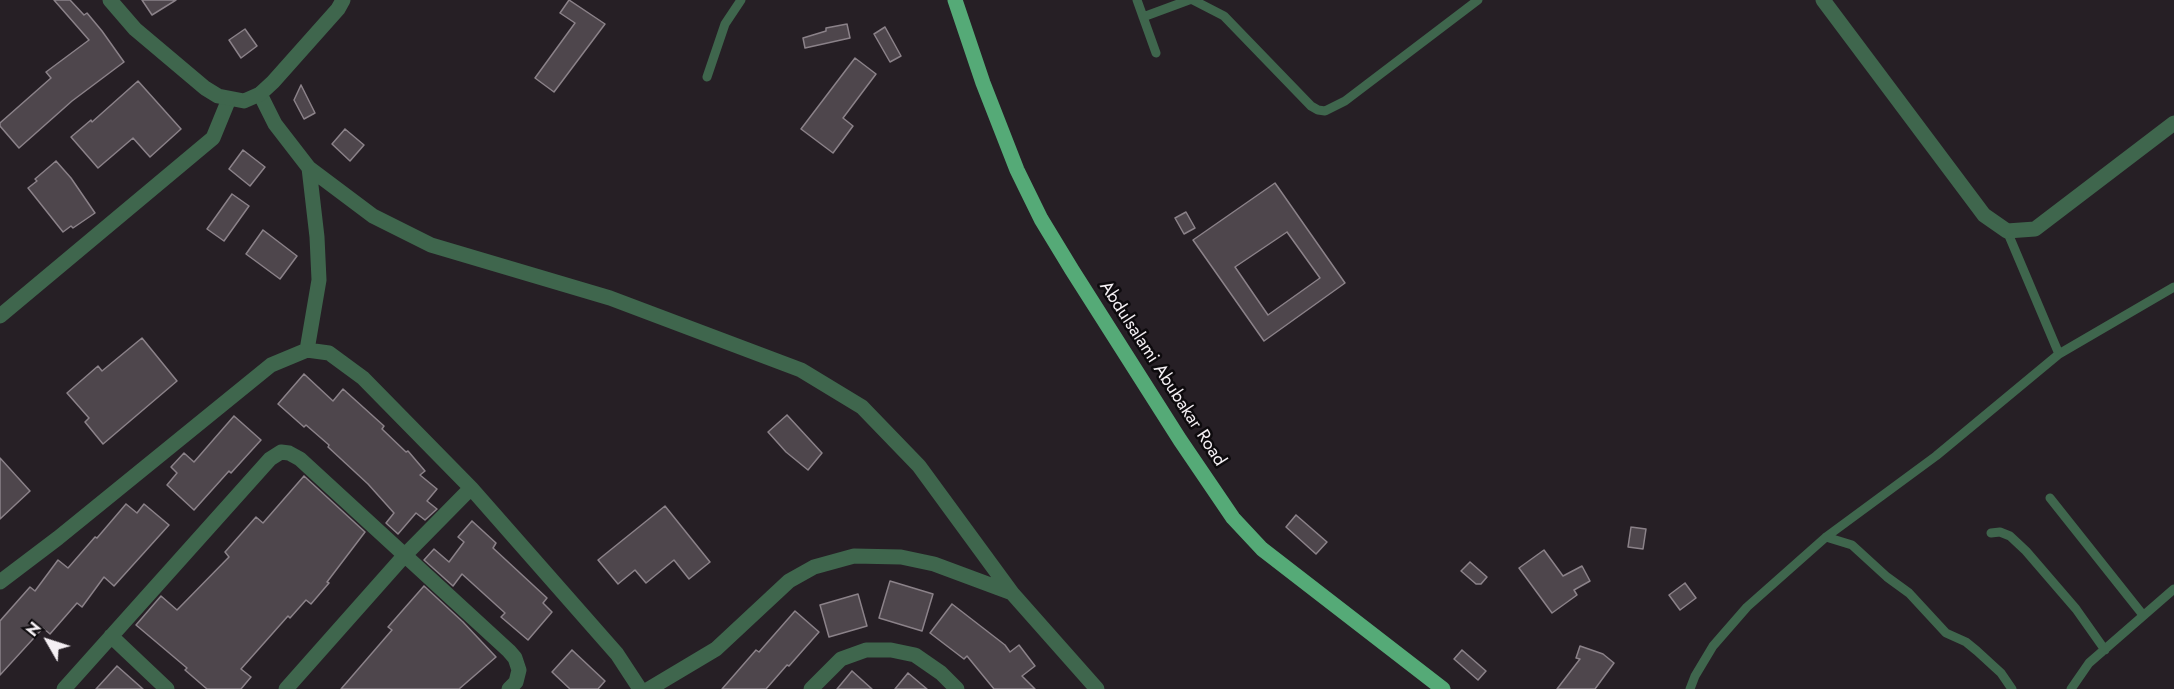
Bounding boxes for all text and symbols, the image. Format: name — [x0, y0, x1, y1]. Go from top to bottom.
street label: Abdulsalami Abubakar Road — [1094, 277, 1230, 471]
north arrow — [18, 611, 78, 671]
text: N — [21, 617, 47, 642]

